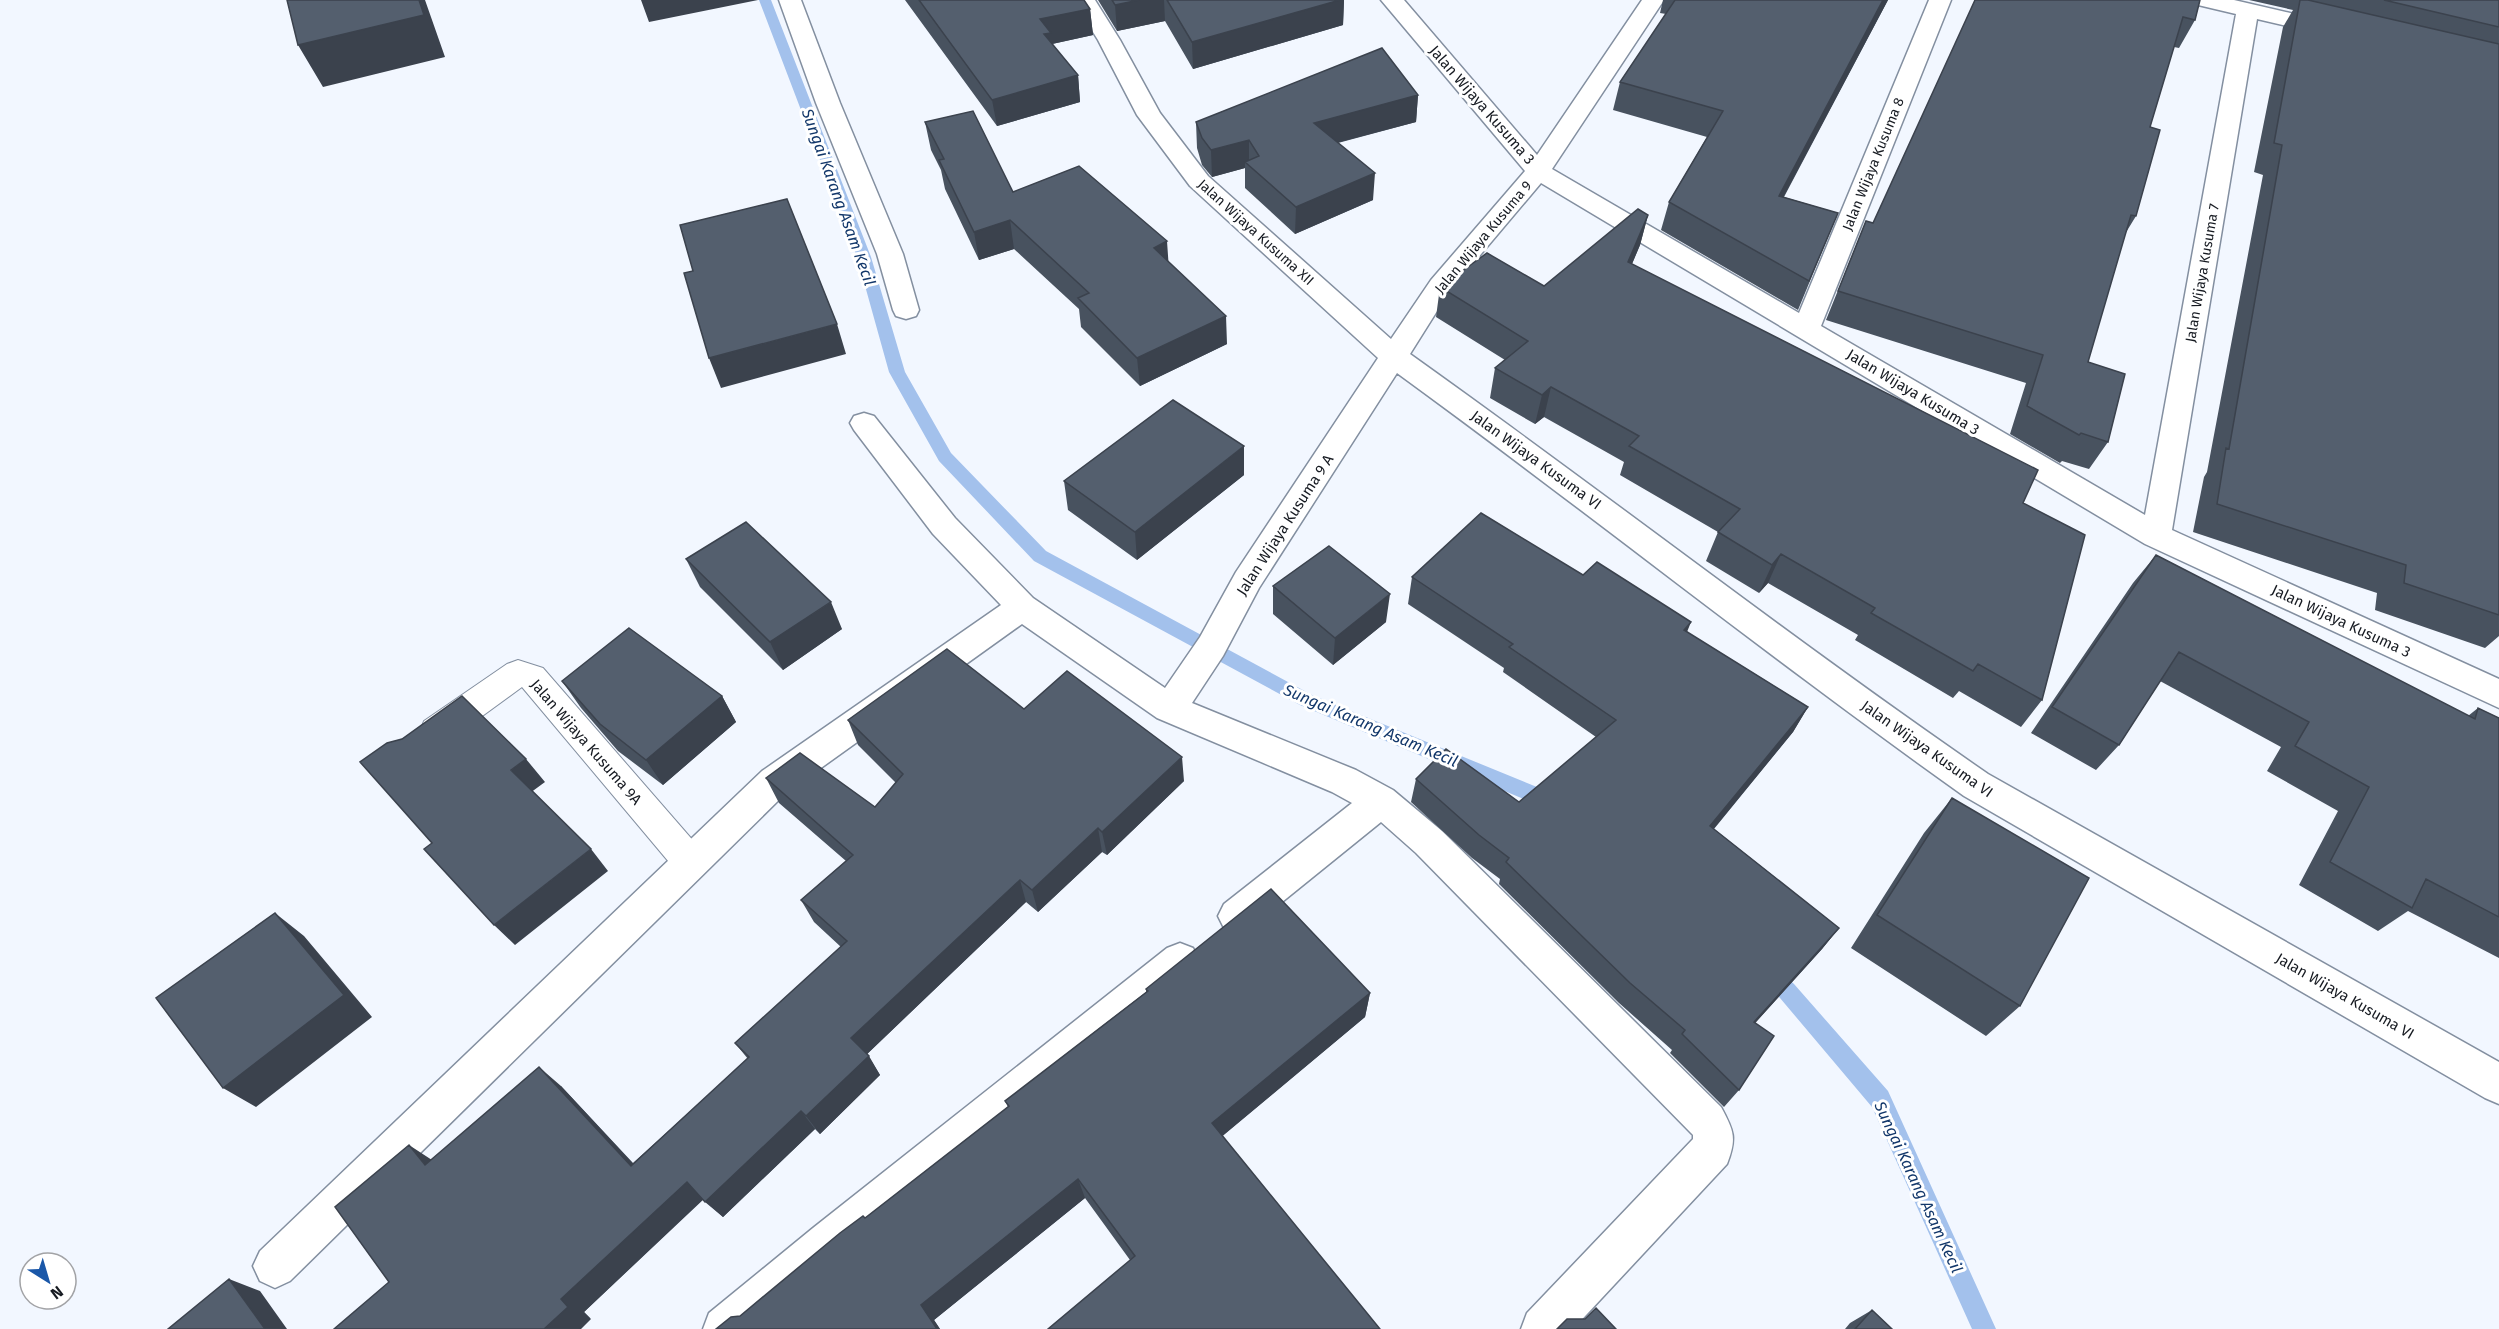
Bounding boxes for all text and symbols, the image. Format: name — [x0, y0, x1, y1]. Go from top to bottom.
street label: Jalan Wijaya Kusuma 3 — [1426, 42, 1538, 168]
street label: Jalan Wijaya Kusuma 8 — [1839, 95, 1908, 233]
water label: Sungai Karang Asam Kecil — [797, 105, 879, 288]
street label: Jalan Wijaya Kusuma XII — [1194, 176, 1317, 289]
street label: Jalan Wijaya Kusuma 9 — [1431, 178, 1535, 297]
street label: Jalan Wijaya Kusuma 7 — [2182, 202, 2223, 344]
street label: Jalan Wijaya Kusuma 3 — [1843, 345, 1983, 439]
street label: Jalan Wijaya Kusuma VI — [1467, 407, 1605, 513]
street label: Jalan Wijaya Kusuma 9 A — [1233, 451, 1338, 599]
street label: Jalan Wijaya Kusuma 3 — [2269, 581, 2413, 661]
street label: Jalan Wijaya Kusuma 9A — [527, 676, 646, 809]
water label: Sungai Karang Asam Kecil — [1280, 680, 1461, 771]
street label: Jalan Wijaya Kusuma VI — [1858, 697, 1996, 801]
street label: Jalan Wijaya Kusuma VI — [2273, 949, 2417, 1043]
water label: Sungai Karang Asam Kecil — [1870, 1098, 1967, 1276]
north arrow — [18, 1251, 78, 1311]
text: N — [47, 1282, 67, 1303]

